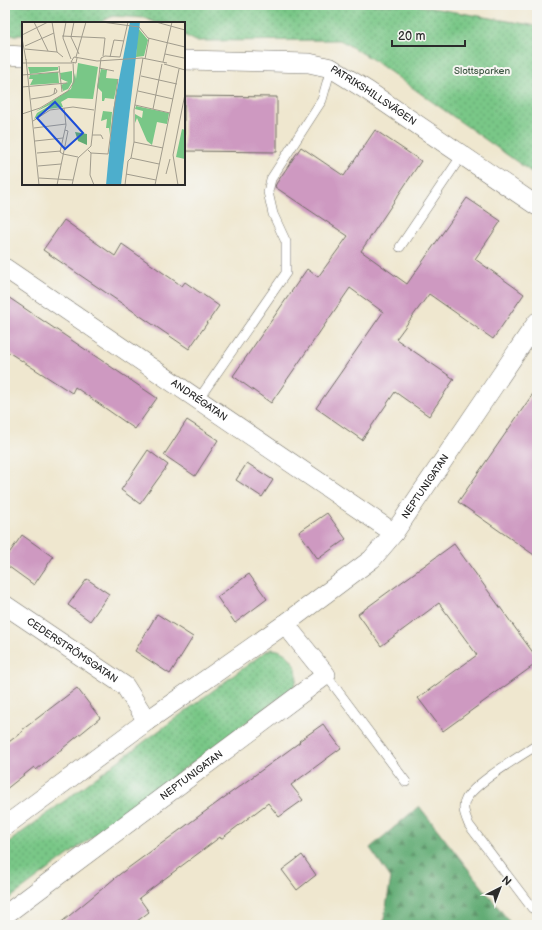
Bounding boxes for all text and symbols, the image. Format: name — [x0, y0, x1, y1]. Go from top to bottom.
inset map — [22, 22, 185, 185]
scale bar — [392, 22, 465, 48]
text: 20 m — [398, 29, 425, 44]
street label: PATRIKSHILLSVÄGEN — [328, 63, 418, 128]
park label: Slottsparken — [454, 65, 510, 77]
street label: ANDRÉGATAN — [169, 377, 230, 424]
street label: NEPTUNIGATAN — [399, 452, 452, 521]
street label: CEDERSTRÖMSGATAN — [24, 615, 120, 685]
street label: NEPTUNIGATAN — [158, 748, 225, 803]
north arrow — [480, 868, 520, 908]
text: N — [499, 873, 514, 889]

